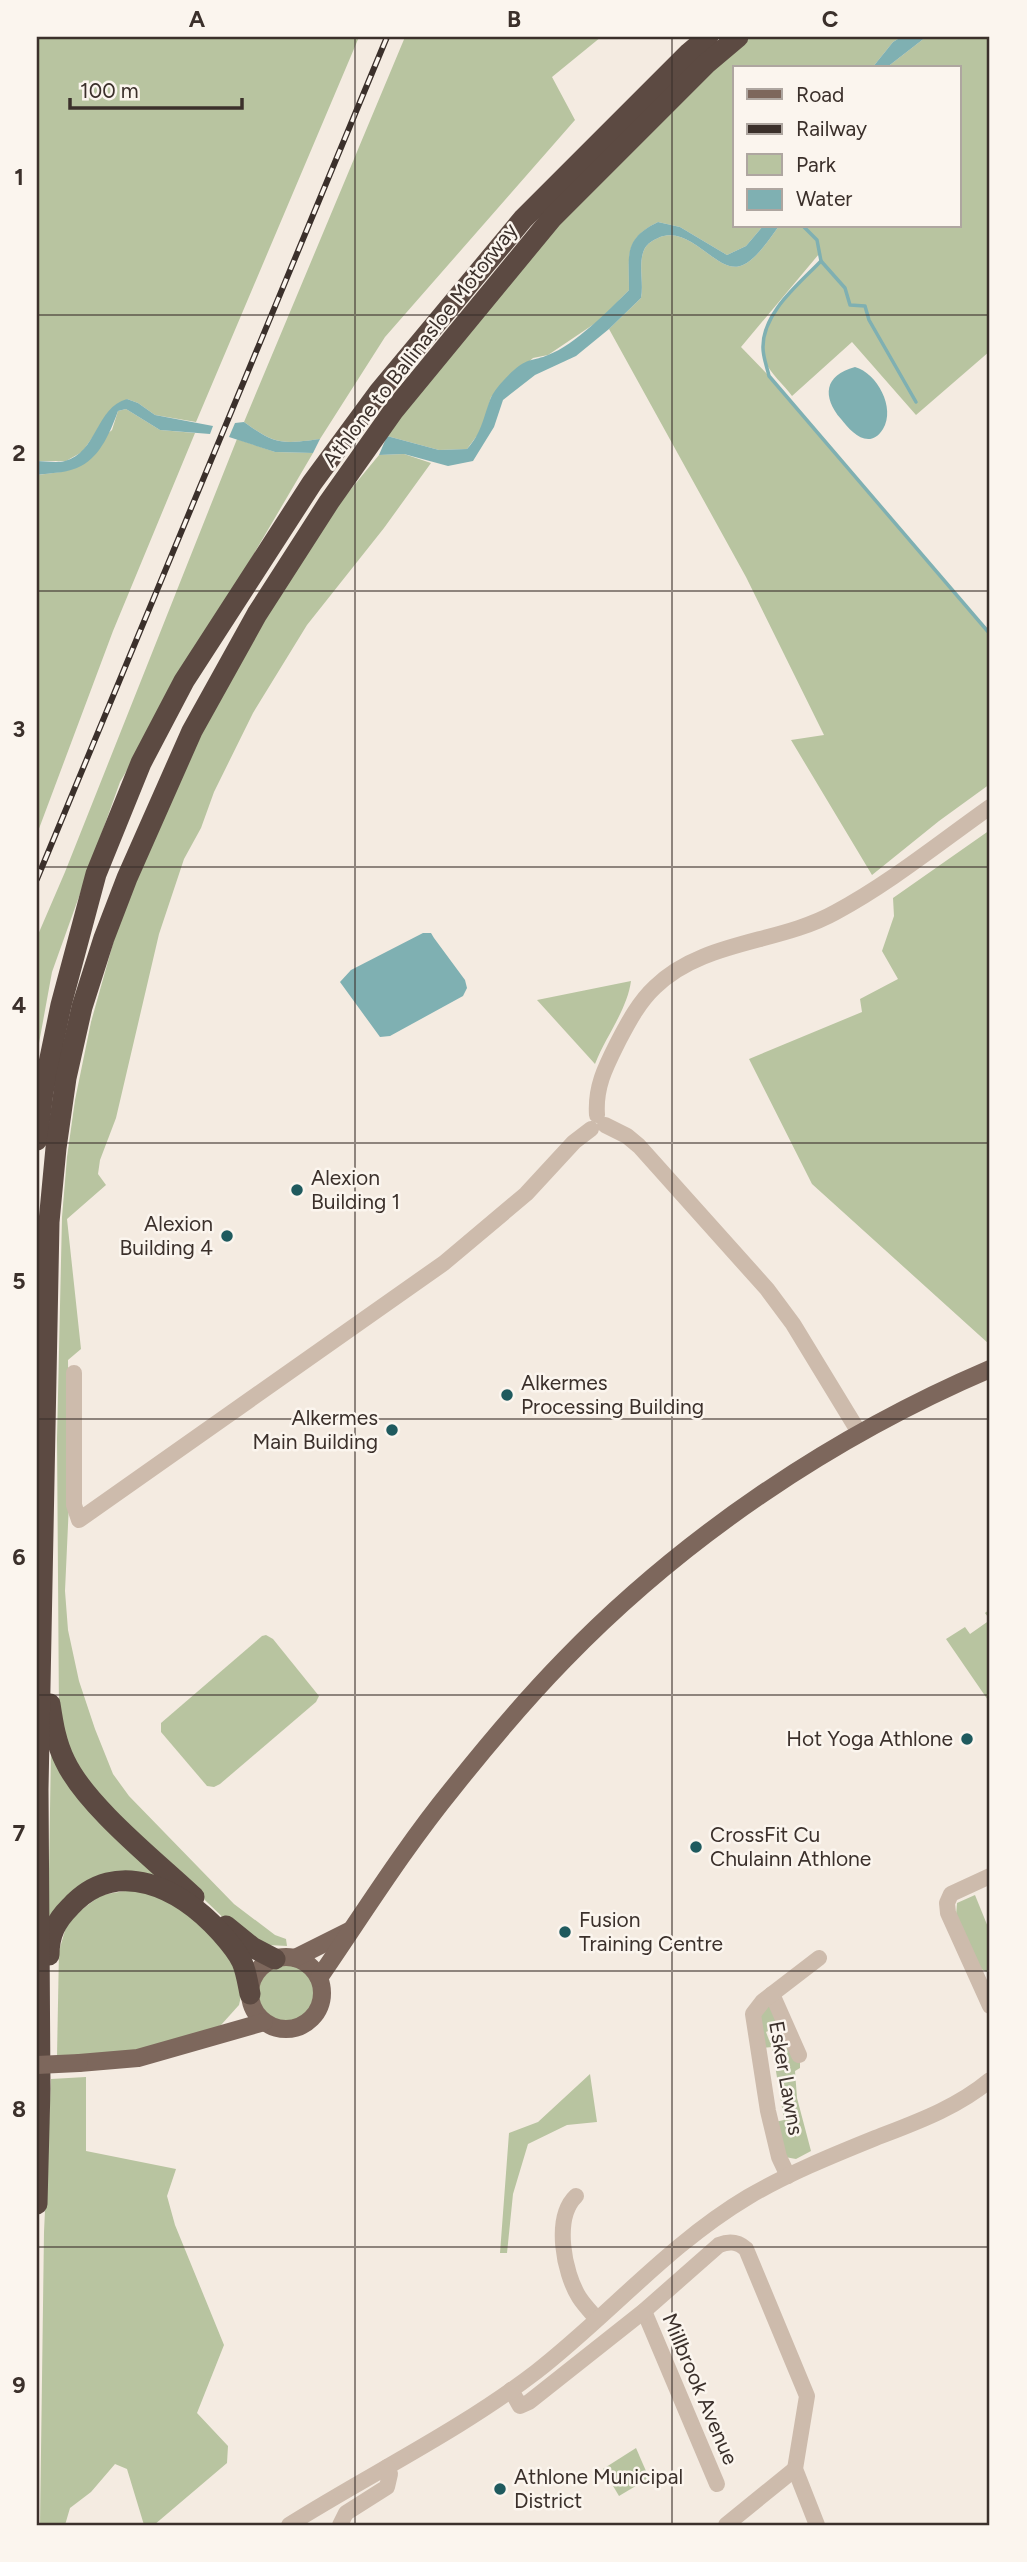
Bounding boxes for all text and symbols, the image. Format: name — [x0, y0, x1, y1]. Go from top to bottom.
text: A — [189, 5, 206, 33]
text: B — [507, 5, 521, 33]
text: C — [822, 5, 839, 33]
scale bar — [70, 66, 242, 110]
legend — [733, 66, 960, 228]
text: 100 m — [80, 78, 139, 103]
text: Road — [796, 82, 844, 107]
text: Railway — [796, 116, 867, 141]
text: Park — [796, 152, 837, 177]
text: 1 — [14, 163, 24, 191]
text: Water — [796, 186, 852, 211]
street label: Athlone to Ballinasloe Motorway — [317, 218, 523, 472]
text: 2 — [12, 439, 26, 467]
text: 3 — [13, 715, 25, 743]
text: 4 — [12, 991, 26, 1019]
place label: Alexion Building 1 — [311, 1165, 400, 1214]
marker: Alexion Building 1 — [289, 1182, 305, 1198]
place label: Alexion Building 4 — [120, 1211, 213, 1260]
marker: Alexion Building 4 — [219, 1228, 235, 1244]
text: 5 — [12, 1267, 26, 1295]
place label: Alkermes Processing Building — [521, 1370, 704, 1419]
marker: Alkermes Processing Building — [499, 1387, 515, 1403]
place label: Alkermes Main Building — [252, 1405, 378, 1454]
marker: Alkermes Main Building — [384, 1422, 400, 1438]
text: 6 — [12, 1543, 26, 1571]
place label: Hot Yoga Athlone — [786, 1726, 953, 1751]
marker: Hot Yoga Athlone — [959, 1731, 975, 1747]
text: 7 — [13, 1819, 26, 1847]
place label: CrossFit Cu Chulainn Athlone — [710, 1822, 871, 1871]
marker: CrossFit Cu Chulainn Athlone — [688, 1839, 704, 1855]
place label: Fusion Training Centre — [579, 1907, 723, 1956]
marker: Fusion Training Centre — [557, 1924, 573, 1940]
street label: Esker Lawns — [764, 2019, 809, 2137]
text: 8 — [12, 2095, 26, 2123]
street label: Millbrook Avenue — [657, 2309, 744, 2468]
text: 9 — [12, 2371, 26, 2399]
place label: Athlone Municipal District — [514, 2464, 683, 2513]
marker: Athlone Municipal District — [492, 2481, 508, 2497]

